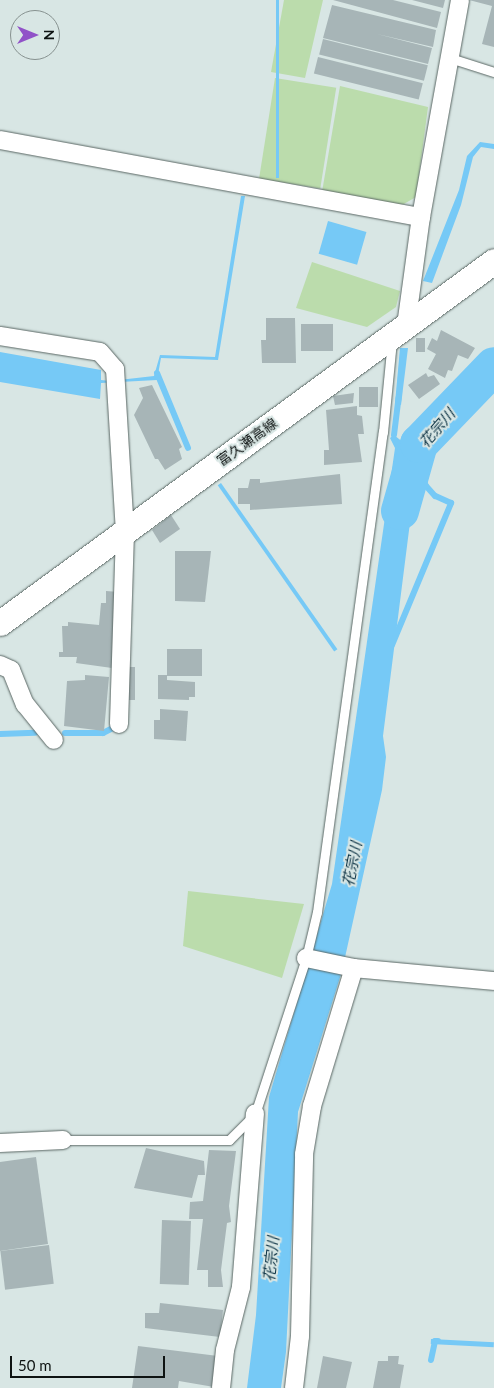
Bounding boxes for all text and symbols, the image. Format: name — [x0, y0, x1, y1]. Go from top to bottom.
north arrow — [10, 10, 60, 60]
text: N — [41, 30, 58, 40]
water label: 花宗川 — [415, 405, 459, 451]
street label: 富久瀬高線 — [214, 415, 280, 469]
water label: 花宗川 — [339, 840, 365, 888]
water label: 花宗川 — [260, 1236, 282, 1282]
scale bar — [12, 1346, 168, 1378]
text: 50 m — [18, 1356, 52, 1374]

